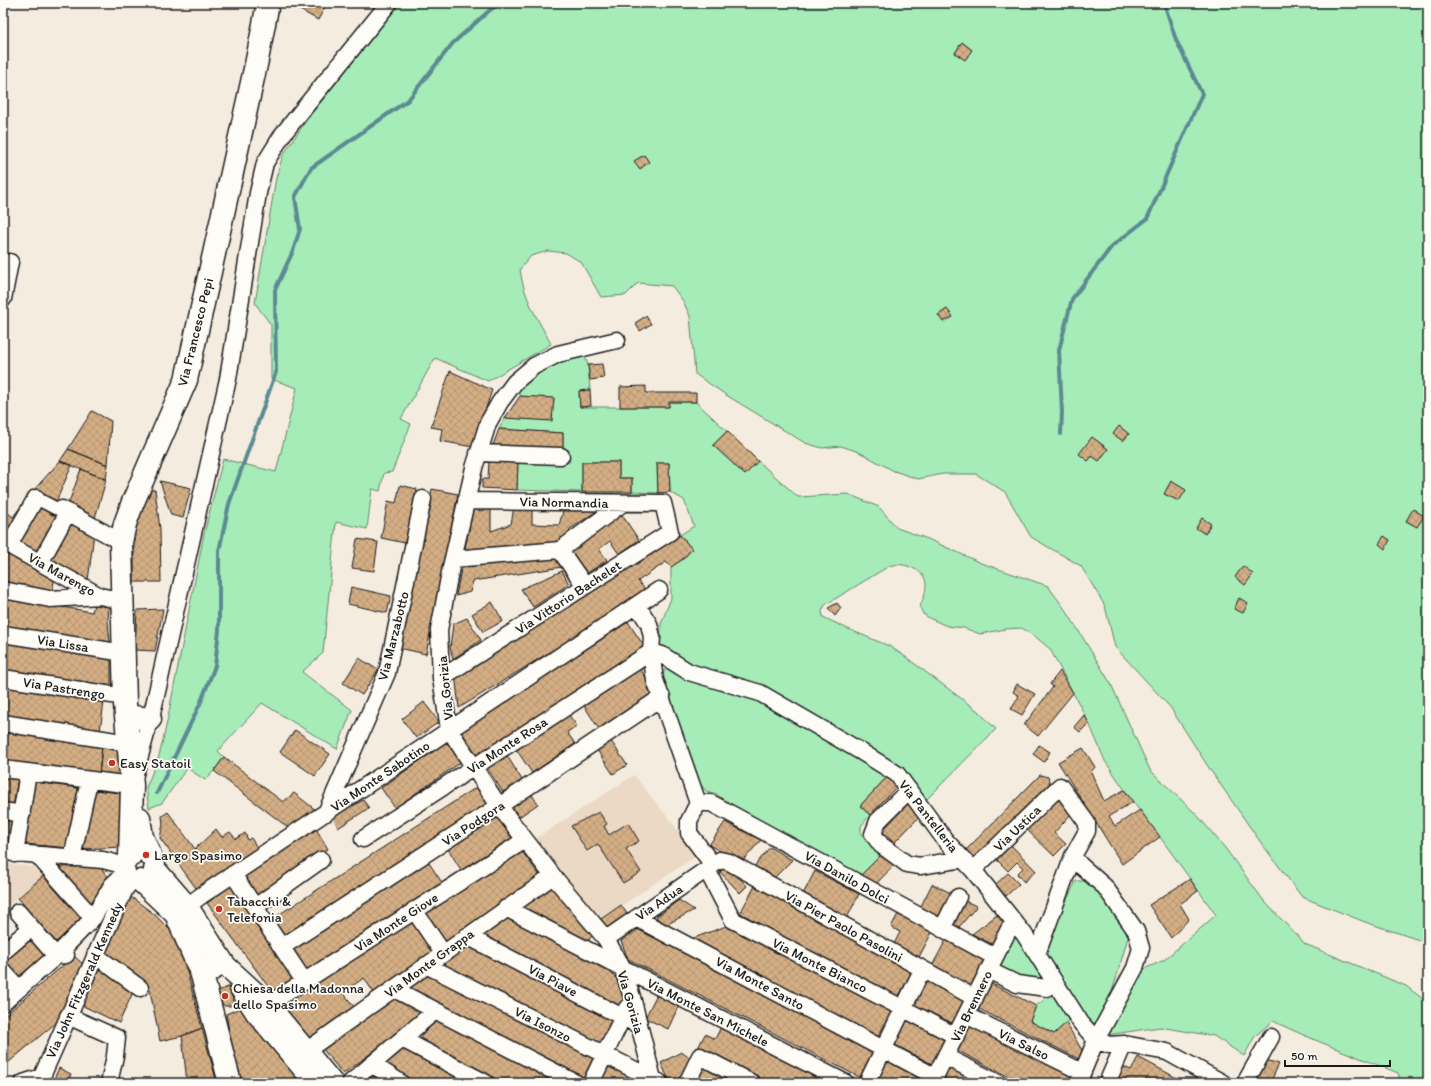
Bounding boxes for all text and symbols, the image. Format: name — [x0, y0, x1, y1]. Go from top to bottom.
street label: Via Francesco Pepi — [174, 276, 217, 388]
street label: Via Normandia — [519, 493, 609, 512]
street label: Via Marengo — [25, 549, 98, 600]
street label: Via Vittorio Bachelet — [512, 557, 624, 638]
street label: Via Marzabotto — [374, 590, 413, 682]
street label: Via Lissa — [36, 631, 91, 656]
street label: Via Gorizia — [434, 654, 457, 721]
street label: Via Pastrengo — [22, 674, 106, 703]
street label: Via Monte Rosa — [464, 713, 551, 778]
street label: Via Monte Sabotino — [327, 737, 433, 816]
place label: Easy Statoil — [120, 755, 191, 772]
marker: Easy Statoil — [107, 758, 117, 768]
street label: Via Pantelleria — [895, 777, 963, 857]
street label: Via Podgora — [439, 797, 508, 850]
street label: Via Ustica — [990, 801, 1045, 855]
place label: Largo Spasimo — [154, 847, 242, 864]
street label: Via Danilo Dolci — [801, 847, 892, 908]
marker: Largo Spasimo — [141, 850, 151, 860]
street label: Via Adua — [632, 880, 687, 924]
street label: Via Pier Paolo Pasolini — [782, 887, 906, 966]
street label: Via Monte Giove — [351, 889, 442, 956]
place label: Tabacchi & Telefonia — [227, 893, 291, 926]
street label: Via John Fitzgerald Kennedy — [42, 899, 127, 1061]
marker: Tabacchi & Telefonia — [214, 904, 224, 914]
street label: Via Monte Grappa — [381, 925, 478, 1002]
street label: Via Monte Bianco — [769, 934, 870, 997]
street label: Via Monte Santo — [712, 953, 807, 1014]
street label: Via Piave — [525, 960, 581, 1001]
street label: Via Brennero — [947, 968, 996, 1045]
street label: Via Gorizia — [613, 969, 648, 1036]
street label: Via Monte San Michele — [644, 974, 772, 1051]
place label: Chiesa della Madonna dello Spasimo — [233, 980, 364, 1013]
marker: Chiesa della Madonna dello Spasimo — [220, 991, 230, 1001]
street label: Via Isonzo — [511, 1003, 574, 1046]
street label: Via Salso — [996, 1025, 1052, 1064]
scale bar — [1285, 1042, 1390, 1068]
text: 50 m — [1291, 1049, 1317, 1063]

